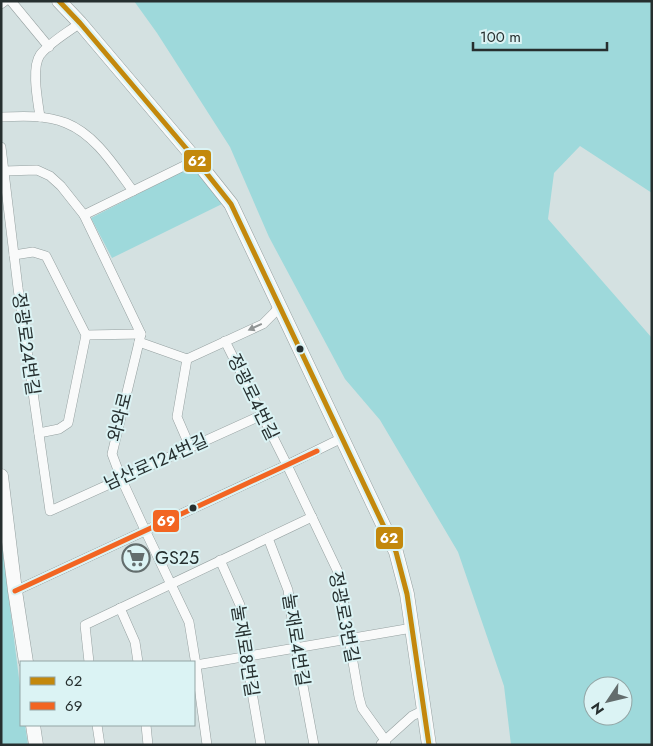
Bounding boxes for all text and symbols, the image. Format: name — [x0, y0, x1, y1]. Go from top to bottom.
scale bar — [473, 20, 607, 52]
text: 100 m — [480, 26, 521, 48]
line badge: 62 — [183, 149, 212, 173]
text: 62 — [188, 151, 206, 171]
street label: 정광로24번길 — [6, 291, 46, 397]
one-way arrow — [248, 324, 262, 332]
unlabelled marker — [295, 344, 305, 354]
street label: 정광로4번길 — [221, 349, 285, 445]
street label: 와와로 — [101, 390, 139, 444]
street label: 남산로124번길 — [100, 427, 212, 497]
unlabelled marker — [188, 503, 198, 513]
line badge: 69 — [152, 509, 180, 533]
text: 69 — [157, 511, 175, 531]
line badge: 62 — [375, 526, 404, 550]
text: 62 — [380, 528, 398, 548]
supermarket icon: GS25 — [121, 543, 151, 573]
place label: GS25 — [155, 545, 199, 571]
street label: 정광로3번길 — [322, 569, 366, 665]
street label: 눌재로4번길 — [276, 592, 316, 688]
street label: 눌재로8번길 — [225, 603, 265, 699]
legend — [20, 661, 195, 726]
text: 62 — [65, 670, 82, 692]
north arrow — [583, 676, 633, 726]
text: 69 — [65, 695, 82, 717]
text: N — [586, 698, 609, 719]

